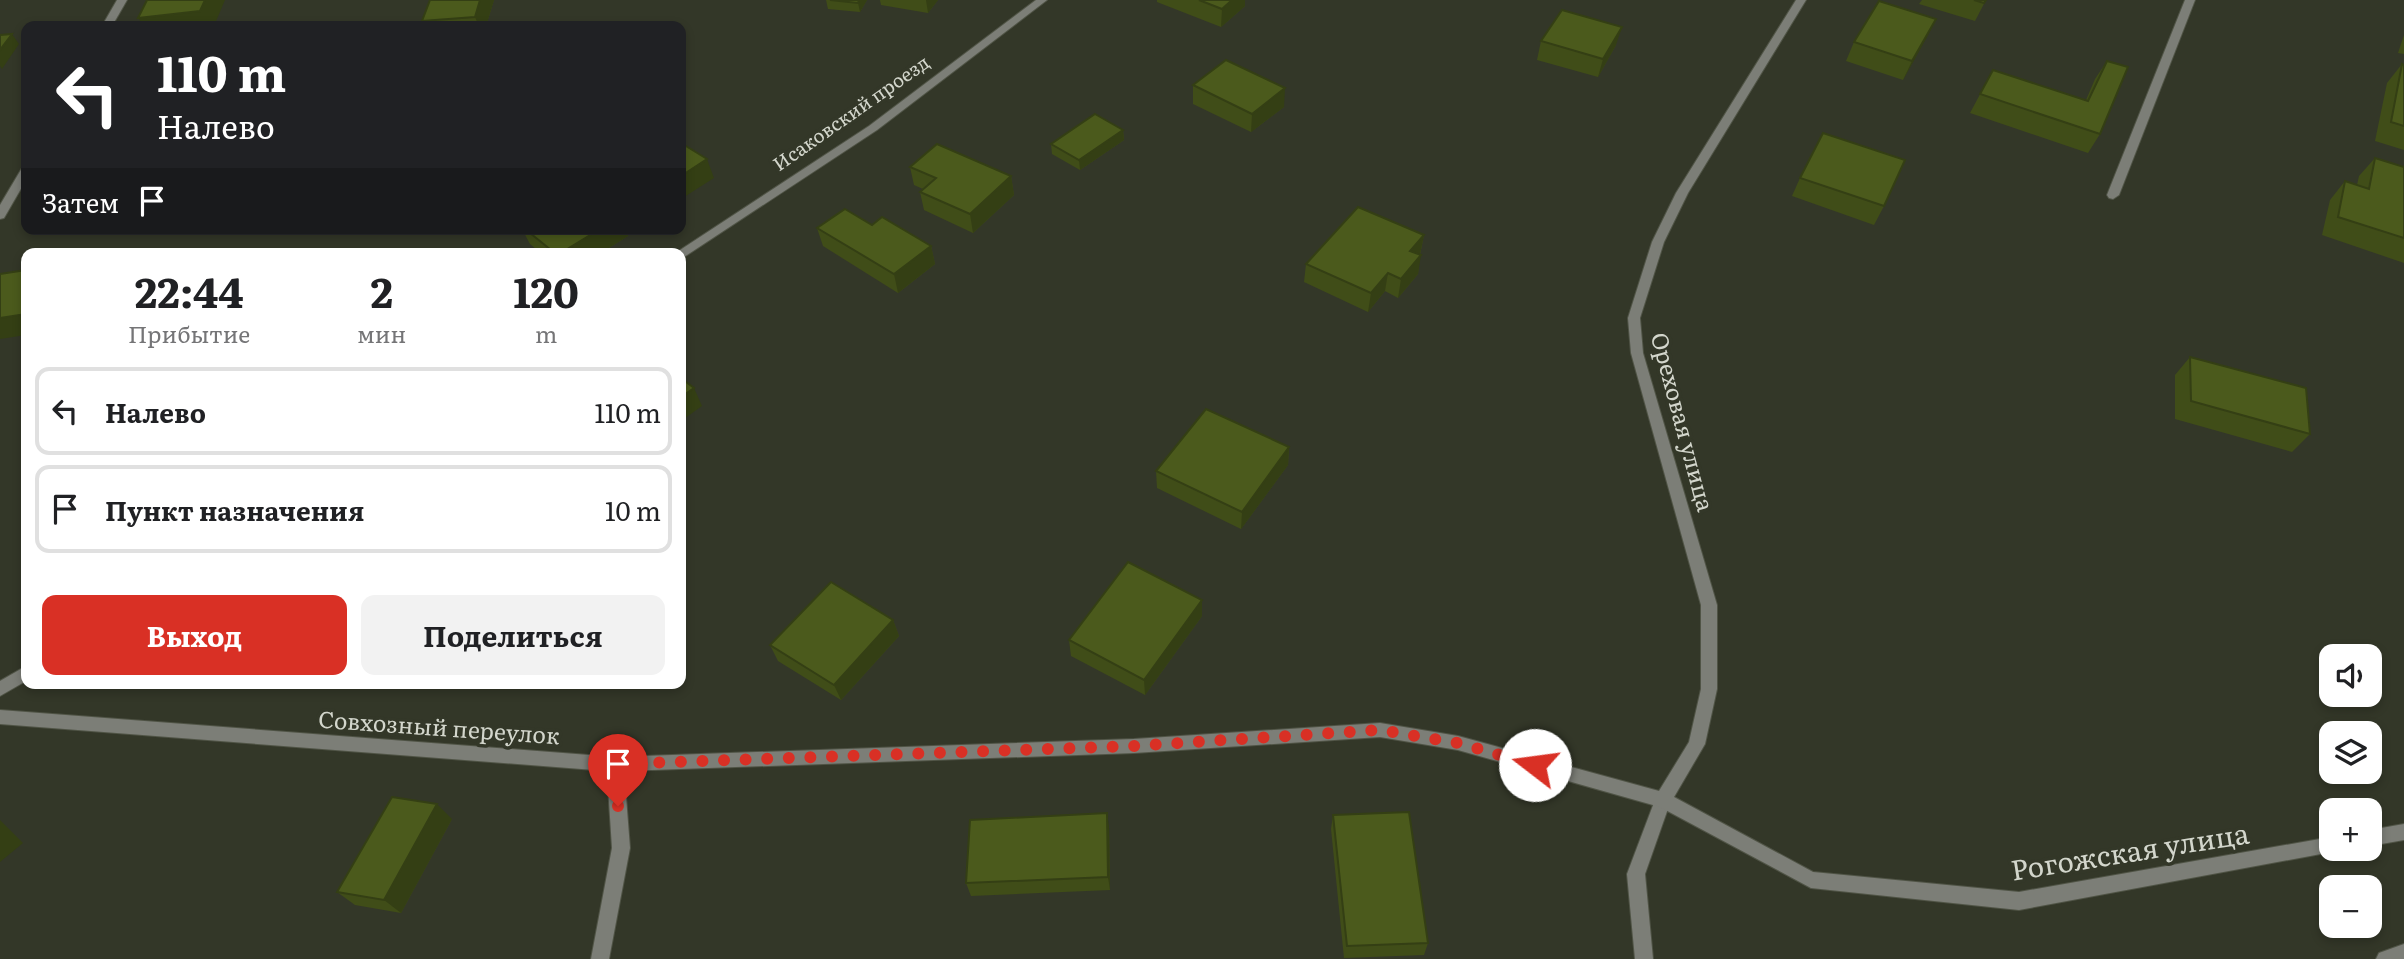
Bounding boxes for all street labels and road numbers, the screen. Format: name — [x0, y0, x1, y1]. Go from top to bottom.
street label: Исаковский проезд — [766, 48, 934, 177]
street label: Ореховая улица — [1644, 328, 1724, 515]
street label: Совхозный переулок — [317, 701, 561, 751]
street label: Рогожская улица — [2008, 810, 2252, 890]

